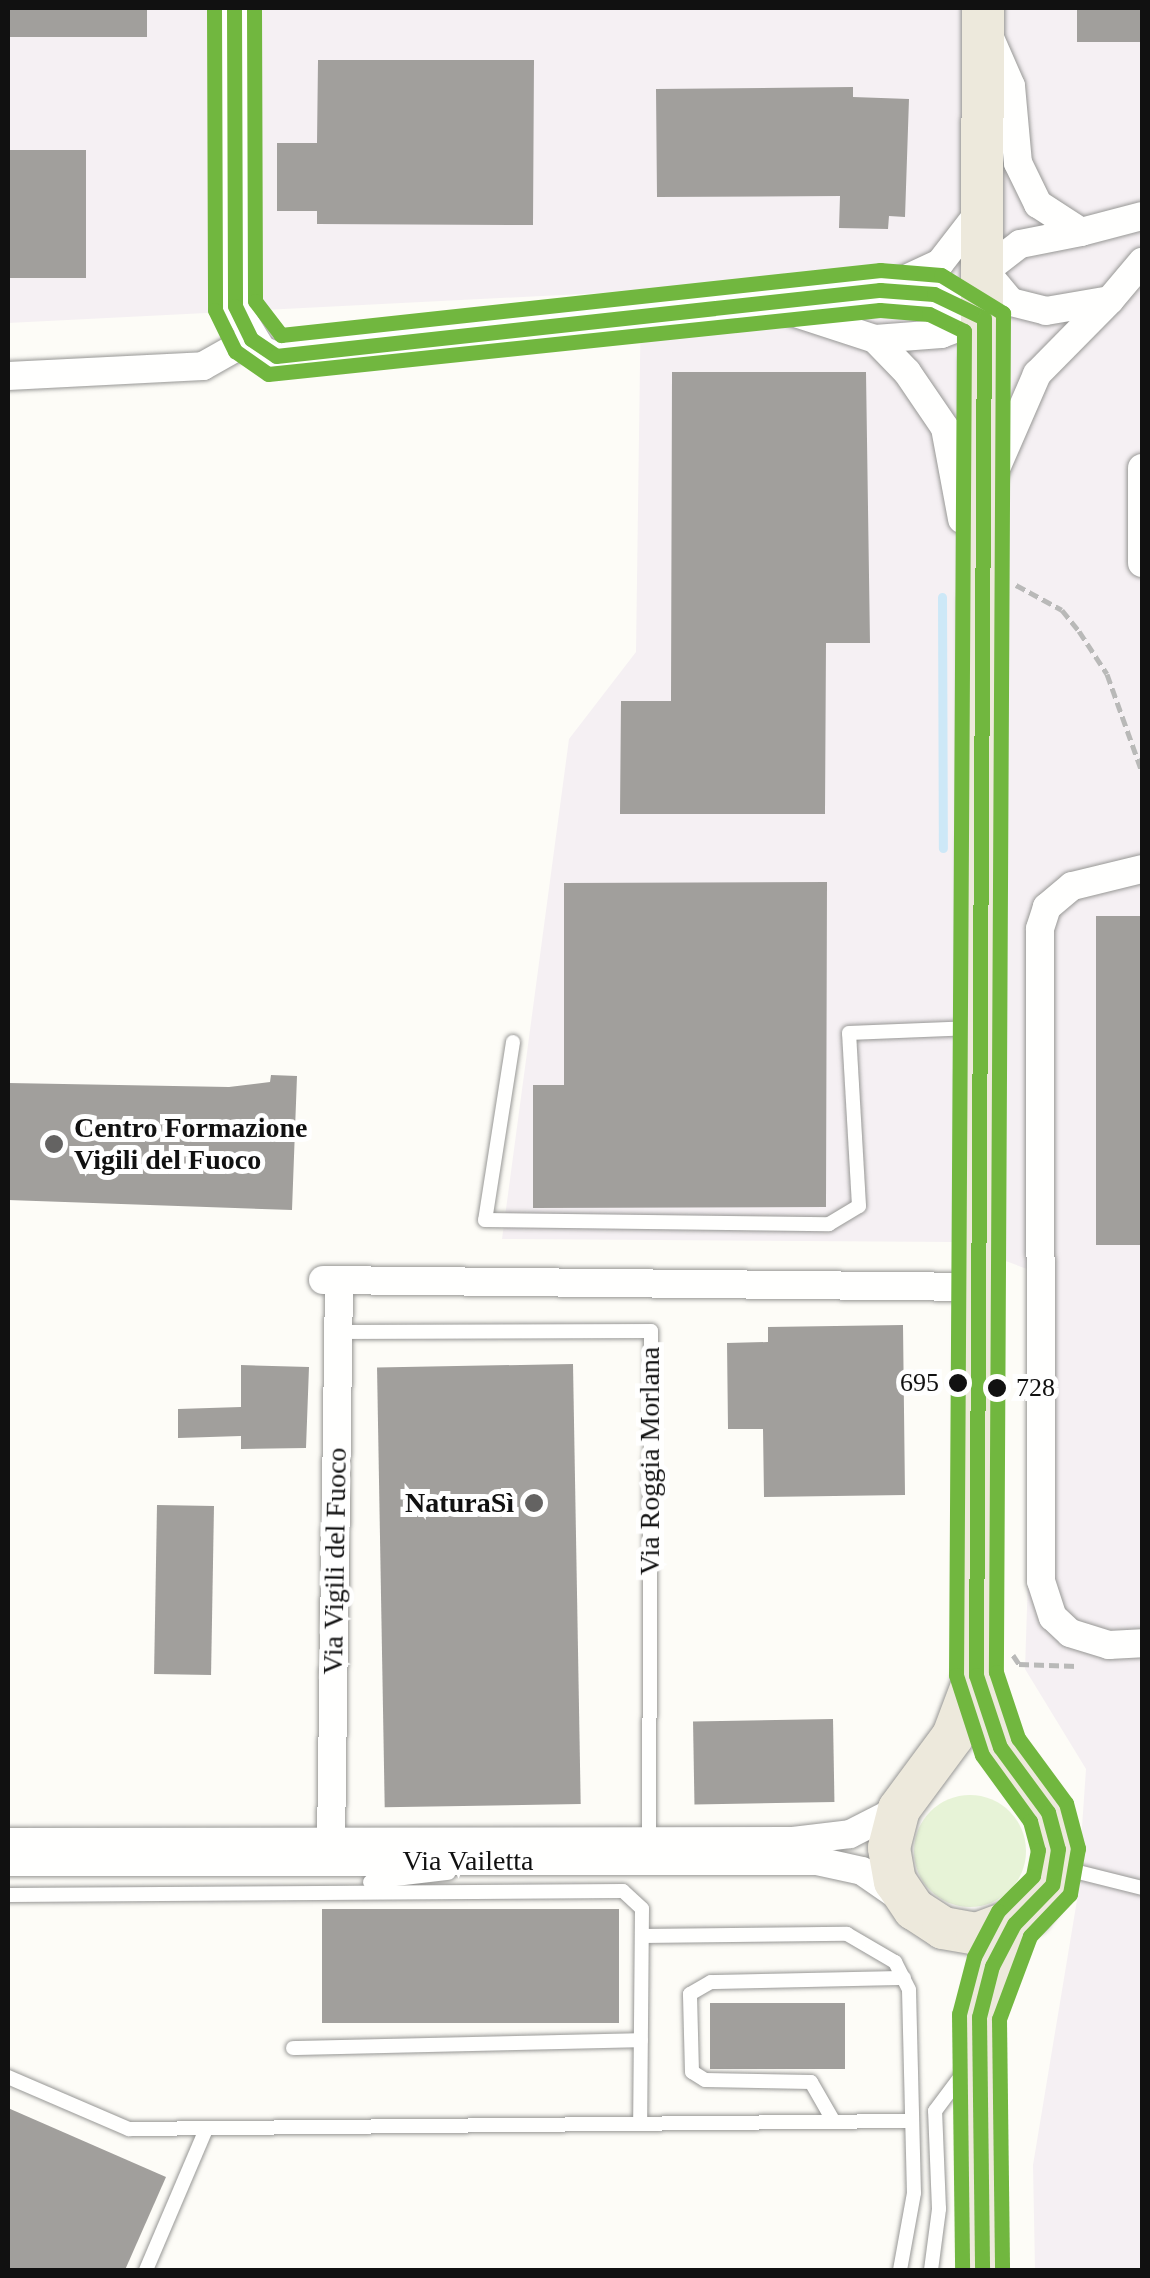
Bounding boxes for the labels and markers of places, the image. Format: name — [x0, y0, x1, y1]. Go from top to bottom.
place label: Centro Formazione Vigili del Fuoco — [74, 1111, 308, 1177]
marker: Centro Formazione Vigili del Fuoco — [43, 1133, 65, 1155]
place label: 695 — [900, 1367, 939, 1399]
place label: 728 — [1016, 1372, 1055, 1404]
marker: 695 — [948, 1373, 968, 1393]
marker: 728 — [987, 1378, 1007, 1398]
place label: NaturaSì — [405, 1486, 514, 1520]
marker: NaturaSì — [523, 1492, 545, 1514]

